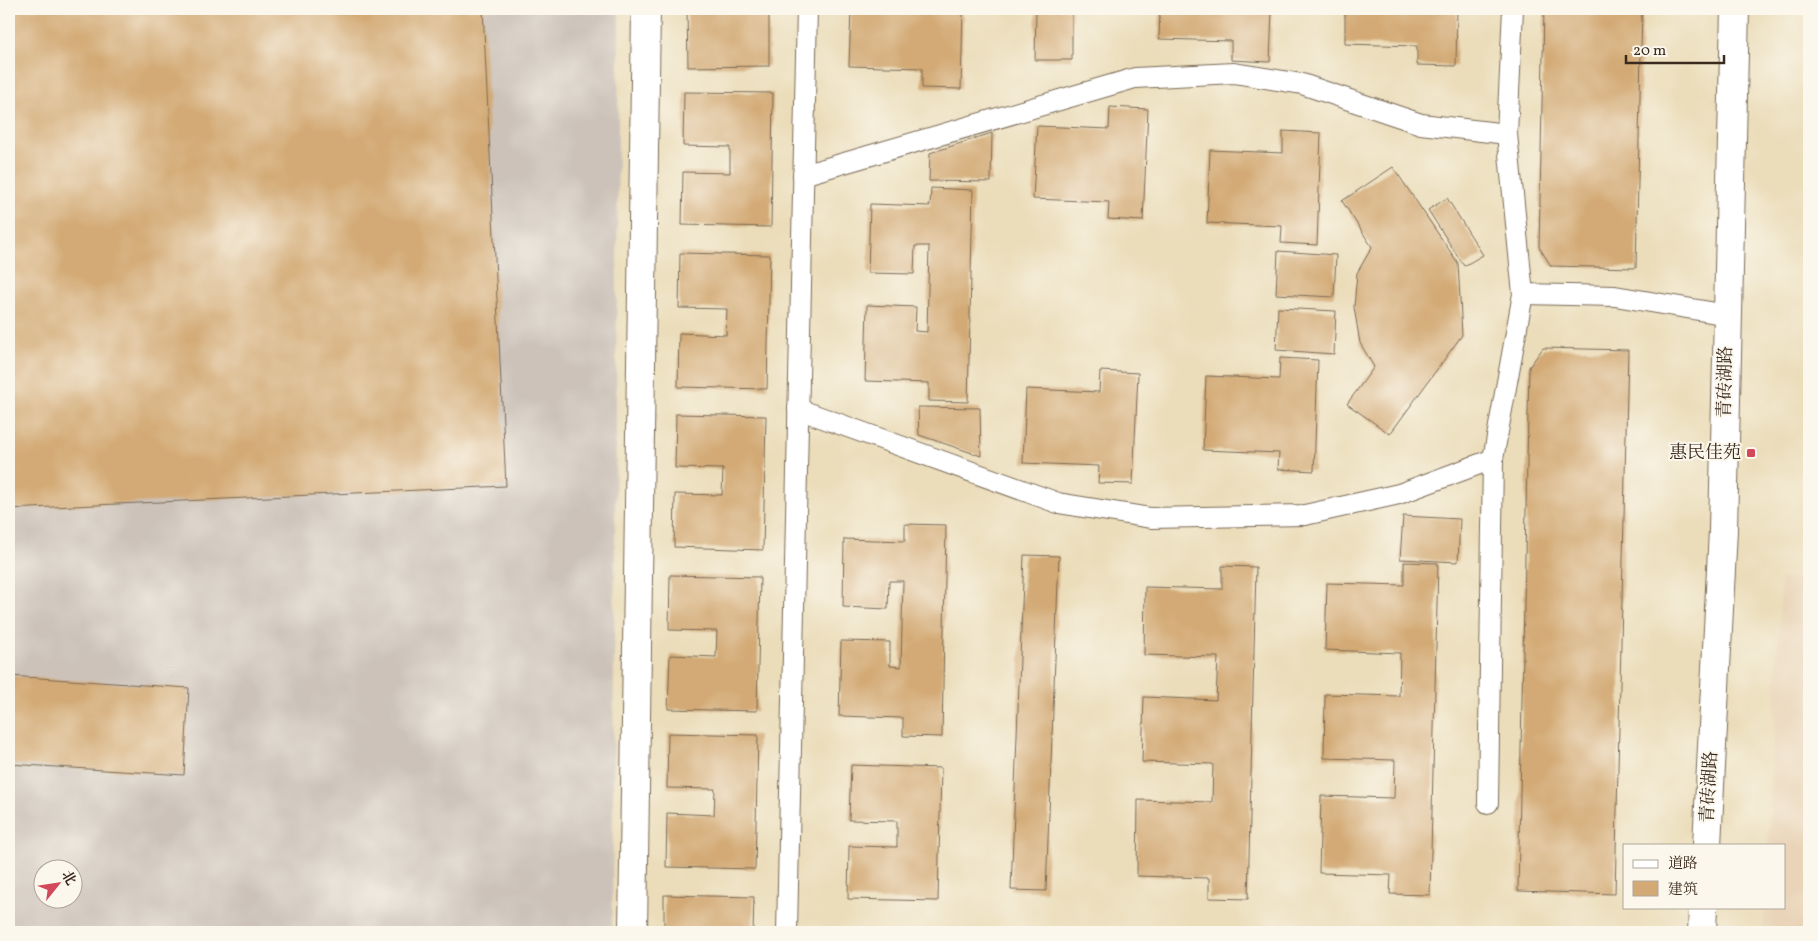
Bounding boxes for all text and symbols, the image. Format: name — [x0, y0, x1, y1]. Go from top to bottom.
scale bar — [1626, 32, 1723, 64]
text: 20 m — [1633, 41, 1666, 62]
street label: 青砖湖路 — [1713, 346, 1739, 418]
place label: 惠民佳苑 — [1669, 441, 1741, 466]
marker: 惠民佳苑 — [1745, 447, 1757, 459]
street label: 青砖湖路 — [1696, 750, 1724, 824]
legend — [1623, 844, 1786, 908]
text: 道路 — [1668, 854, 1698, 875]
north arrow — [32, 858, 82, 908]
text: 北 — [56, 867, 80, 889]
text: 建筑 — [1668, 880, 1698, 901]

